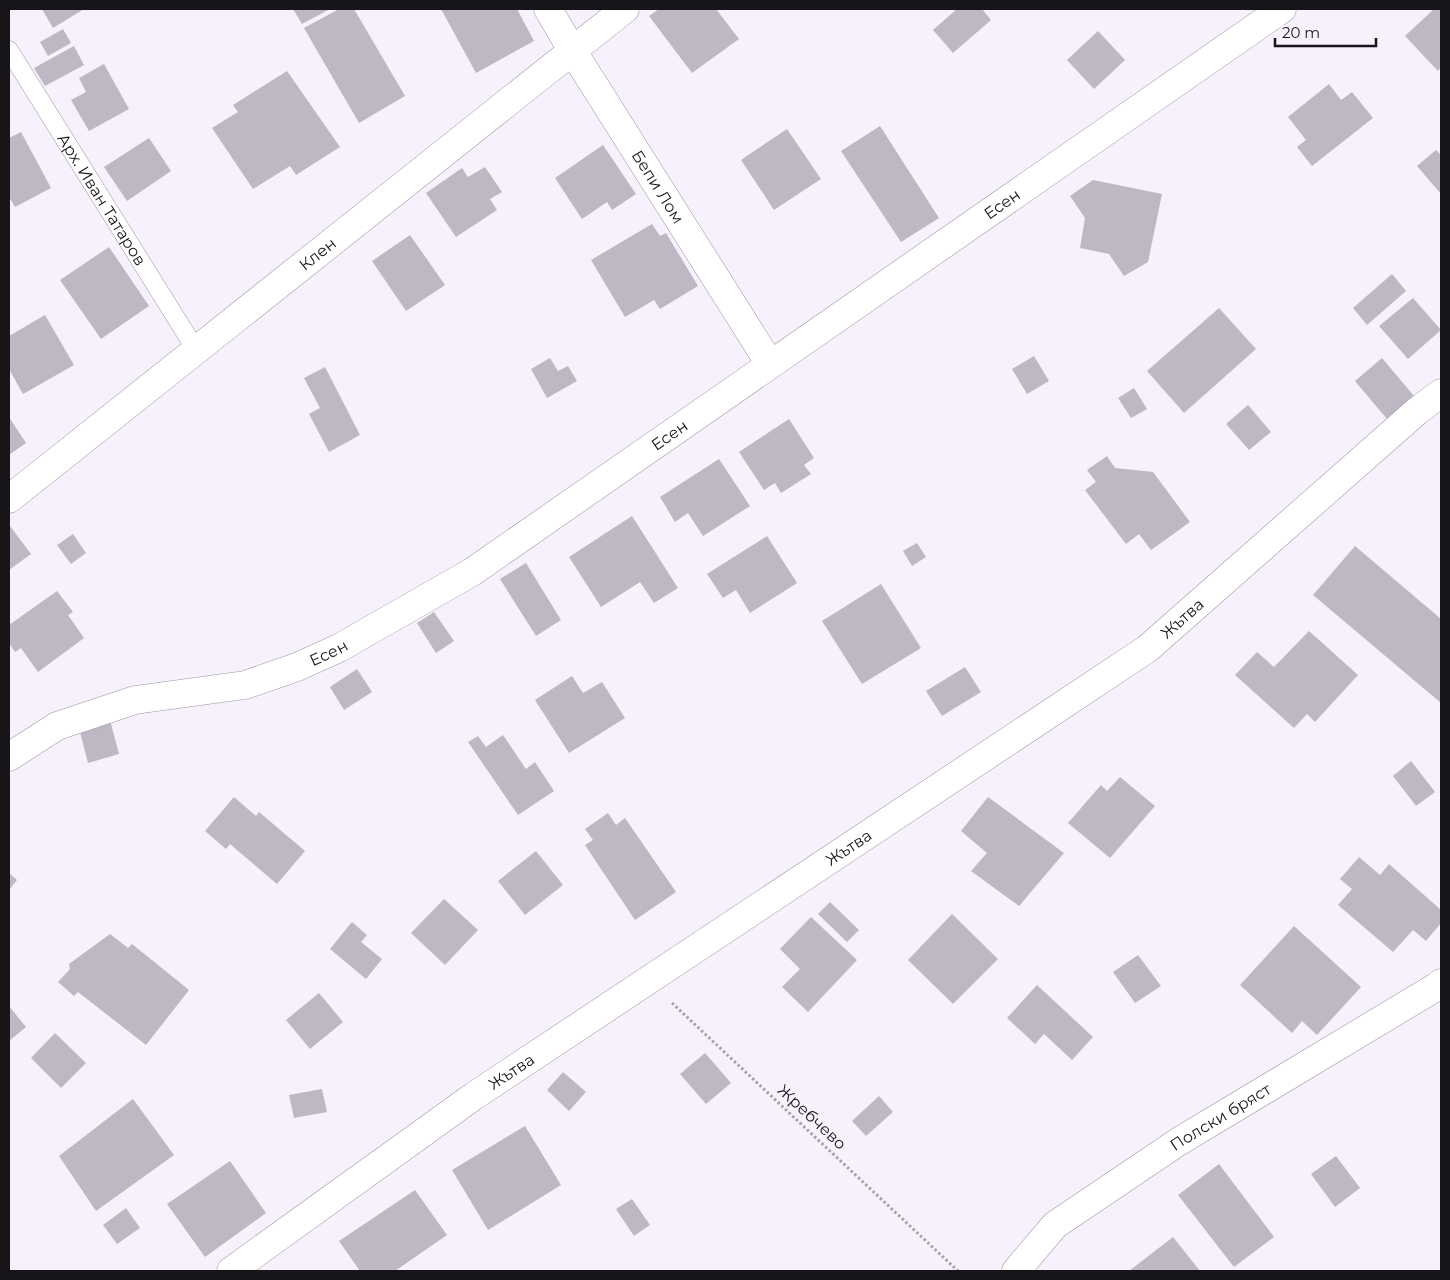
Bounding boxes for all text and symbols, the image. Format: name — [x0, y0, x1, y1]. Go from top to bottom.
scale bar — [1275, 15, 1376, 47]
text: 20 m — [1282, 23, 1320, 42]
street label: Арх. Иван Татаров — [54, 130, 150, 269]
street label: Бепи Лом — [628, 146, 688, 227]
street label: Есен — [980, 184, 1024, 223]
street label: Клен — [295, 233, 340, 274]
street label: Есен — [647, 416, 691, 454]
street label: Жътва — [1157, 594, 1207, 642]
street label: Есен — [306, 636, 351, 670]
street label: Жътва — [822, 825, 875, 869]
street label: Жътва — [485, 1049, 538, 1093]
street label: Полски бряст — [1166, 1079, 1275, 1154]
street label: Жребчево — [774, 1080, 850, 1154]

